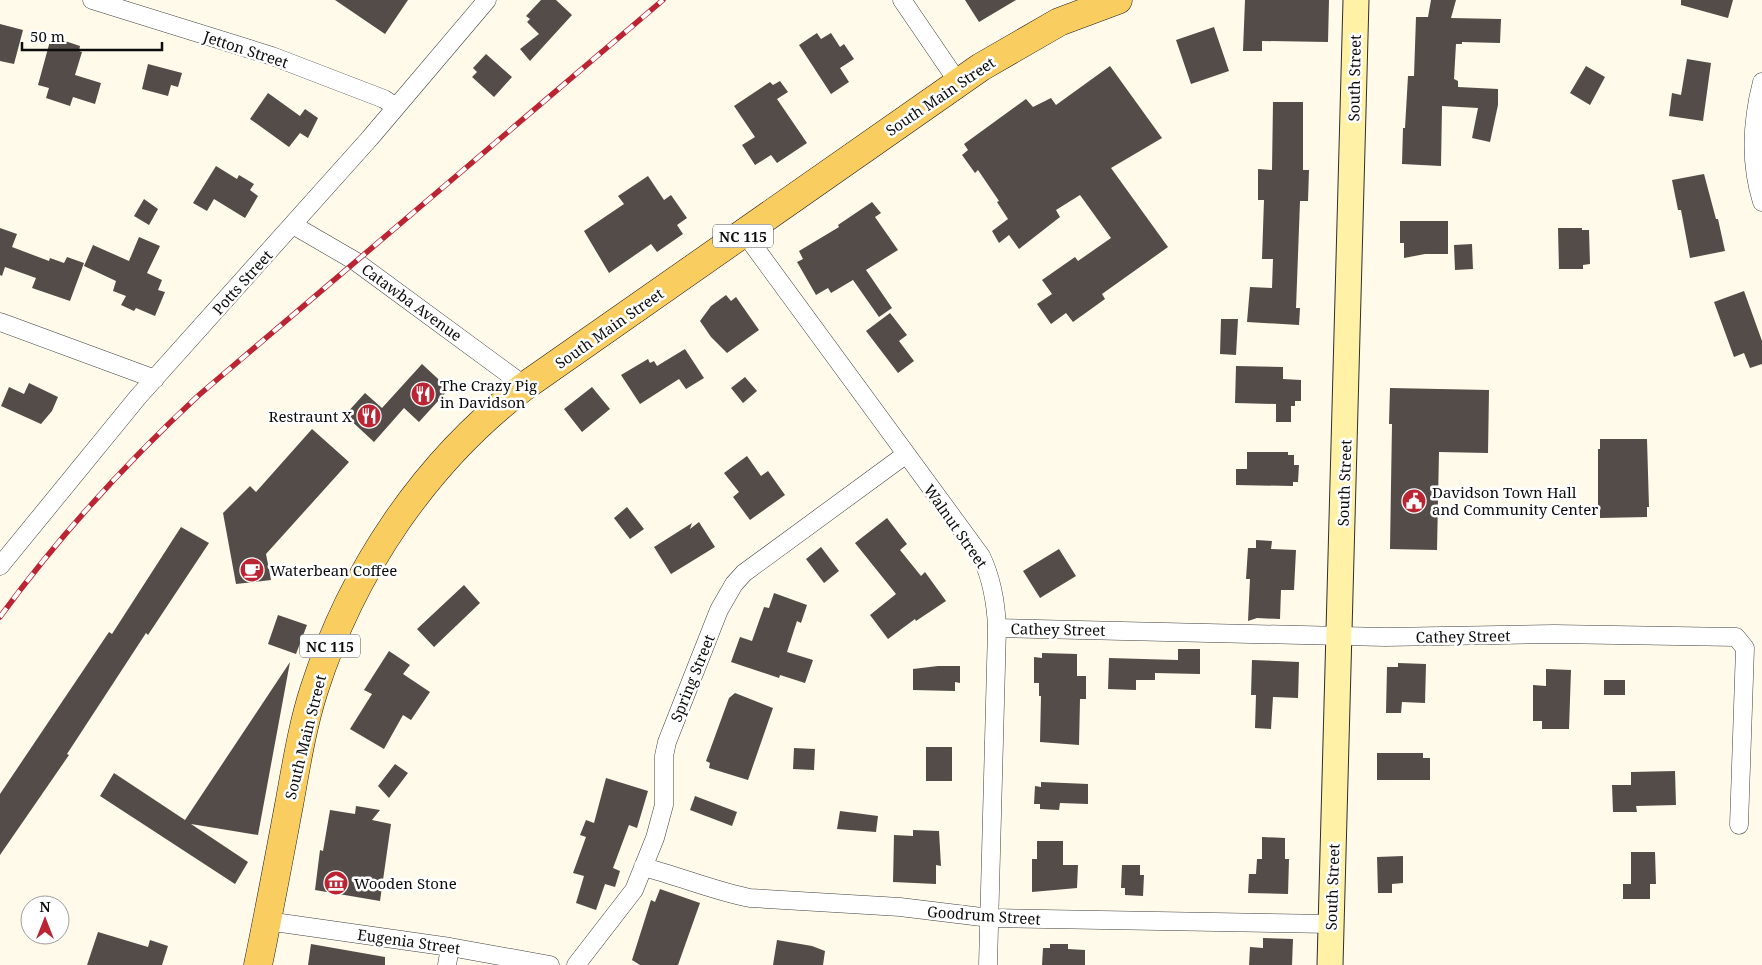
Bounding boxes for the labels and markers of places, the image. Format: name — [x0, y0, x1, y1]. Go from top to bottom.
place label: The Crazy Pig in Davidson — [440, 375, 537, 412]
restaurant icon: The Crazy Pig in Davidson — [410, 381, 436, 407]
restaurant icon: Restraunt X — [356, 403, 382, 429]
place label: Restraunt X — [269, 406, 352, 426]
place label: Davidson Town Hall and Community Center — [1432, 482, 1598, 519]
public building icon: Davidson Town Hall and Community Center — [1401, 488, 1427, 514]
cafe icon: Waterbean Coffee — [239, 557, 265, 583]
place label: Waterbean Coffee — [270, 560, 397, 580]
museum icon: Wooden Stone — [323, 870, 349, 896]
place label: Wooden Stone — [354, 873, 457, 893]

